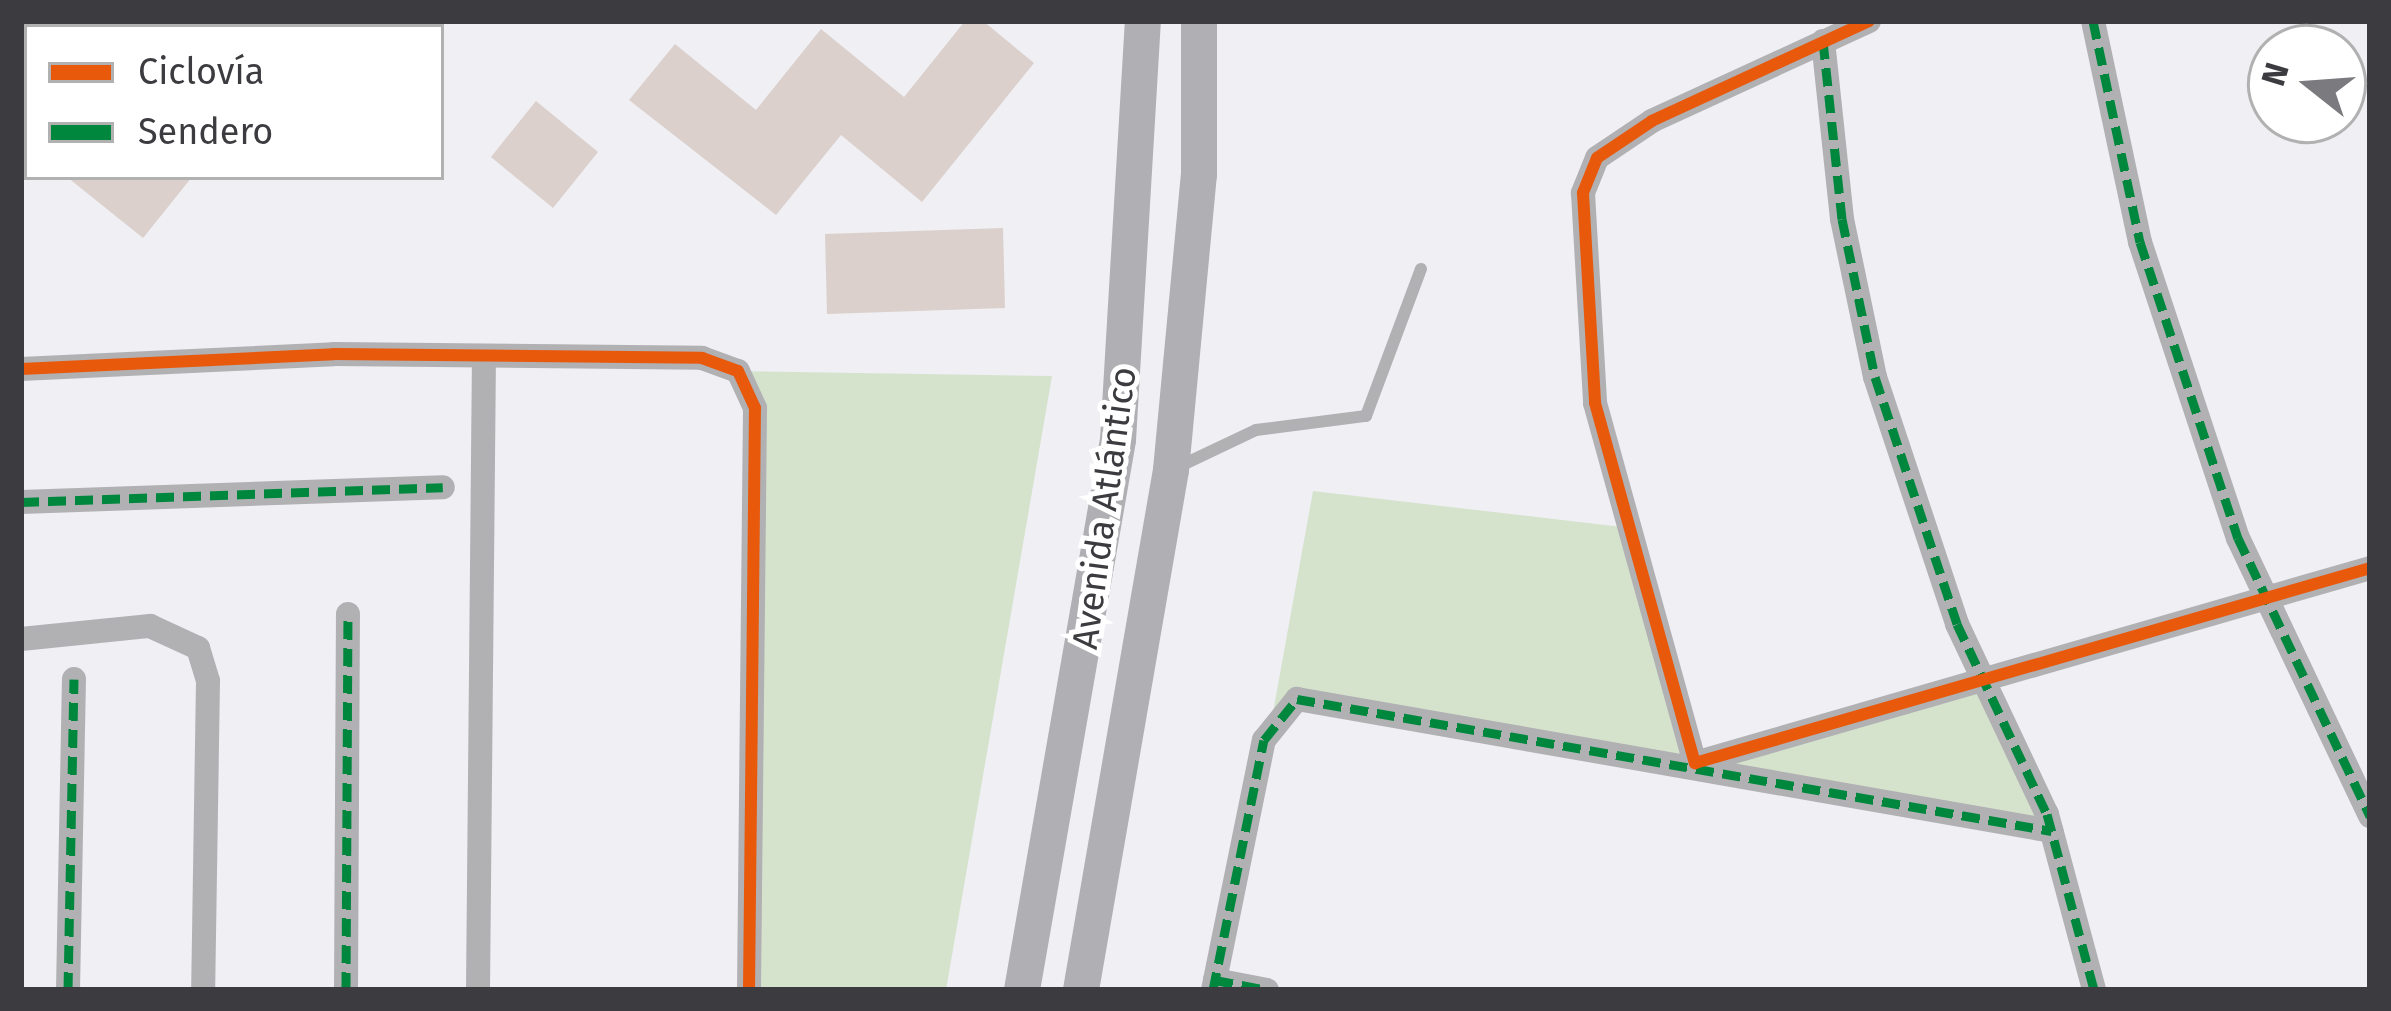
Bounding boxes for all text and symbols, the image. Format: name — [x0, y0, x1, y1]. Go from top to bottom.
legend — [24, 24, 444, 180]
north arrow — [2247, 24, 2367, 144]
text: Ciclovía — [138, 50, 264, 94]
text: N — [2253, 58, 2298, 91]
text: Sendero — [138, 110, 273, 154]
street label: Avenida Atlántico — [1064, 364, 1146, 652]

